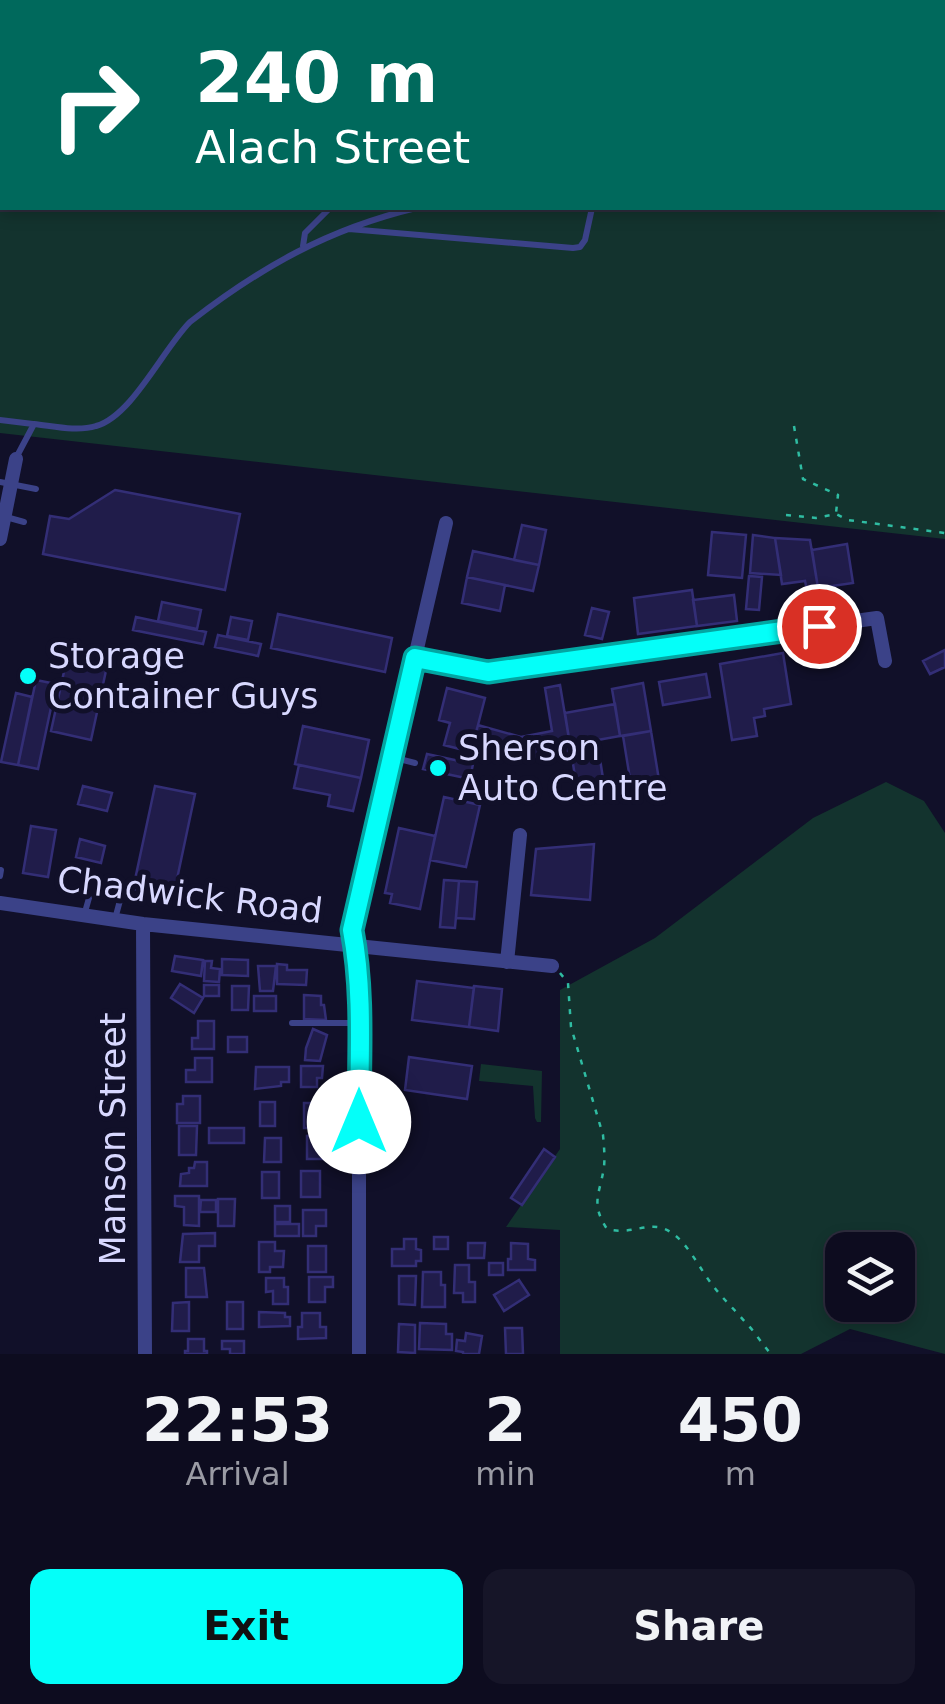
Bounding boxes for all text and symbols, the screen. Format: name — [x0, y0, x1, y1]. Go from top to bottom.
text: 240 m — [195, 37, 438, 119]
icon: right — [30, 40, 160, 170]
text: Alach Street — [195, 121, 470, 174]
pin — [777, 584, 862, 669]
icon: arrive — [792, 599, 847, 654]
place label: Storage Container Guys — [48, 636, 318, 716]
marker: Storage Container Guys — [17, 665, 39, 687]
place label: Sherson Auto Centre — [458, 728, 667, 808]
marker: Sherson Auto Centre — [427, 757, 449, 779]
street label: Chadwick Road — [55, 859, 325, 931]
street label: Manson Street — [93, 1012, 133, 1266]
position arrow — [307, 1070, 411, 1174]
map controls — [825, 1232, 915, 1322]
button: layers — [825, 1232, 915, 1322]
text: 22:53 — [142, 1385, 333, 1455]
text: 2 — [484, 1385, 526, 1455]
text: 450 — [678, 1385, 803, 1455]
text: Arrival — [186, 1455, 290, 1493]
text: min — [475, 1455, 536, 1493]
text: m — [725, 1455, 756, 1493]
button: Exit — [30, 1569, 463, 1684]
button: Share — [483, 1569, 915, 1684]

